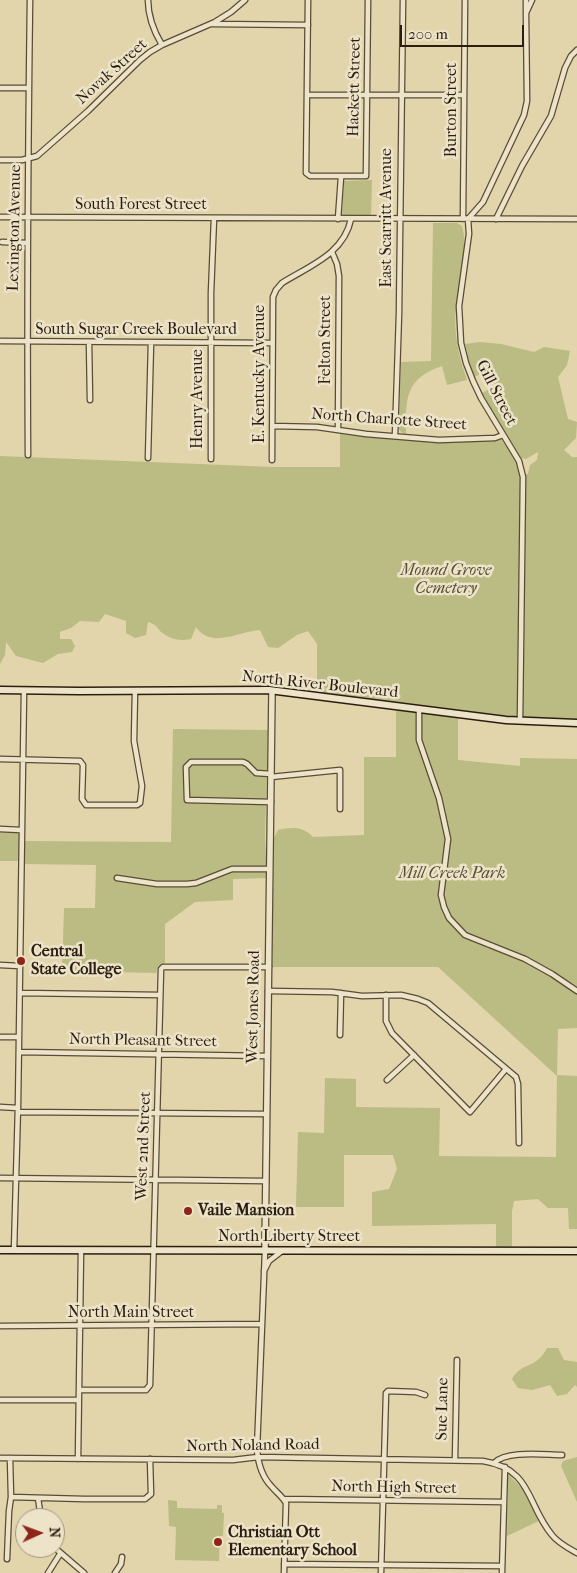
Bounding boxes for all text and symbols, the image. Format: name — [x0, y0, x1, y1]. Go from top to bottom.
scale bar — [402, 15, 526, 47]
text: 200 m — [408, 25, 448, 43]
street label: Novak Street — [73, 35, 151, 109]
street label: Hackett Street — [345, 37, 365, 137]
street label: Burton Street — [442, 62, 462, 158]
street label: East Scarritt Avenue — [377, 148, 397, 288]
street label: Lexington Avenue — [4, 164, 26, 292]
street label: South Forest Street — [75, 195, 207, 215]
street label: Felton Street — [316, 295, 336, 385]
street label: E. Kentucky Avenue — [250, 305, 270, 443]
street label: South Sugar Creek Boulevard — [35, 320, 237, 340]
street label: Henry Avenue — [188, 349, 208, 449]
street label: Gill Street — [471, 357, 521, 429]
street label: North Charlotte Street — [310, 405, 468, 435]
park label: Mound Grove Cemetery — [400, 561, 492, 599]
street label: North River Boulevard — [241, 667, 399, 703]
park label: Mill Creek Park — [399, 864, 505, 884]
place label: Central State College — [31, 942, 121, 980]
street label: West Jones Road — [243, 950, 265, 1064]
marker: Central State College — [15, 955, 27, 967]
street label: North Pleasant Street — [69, 1030, 217, 1052]
street label: West 2nd Street — [132, 1091, 156, 1201]
place label: Vaile Mansion — [198, 1201, 294, 1221]
marker: Vaile Mansion — [182, 1205, 194, 1217]
street label: North Liberty Street — [218, 1227, 360, 1247]
street label: North Main Street — [68, 1303, 194, 1323]
street label: Sue Lane — [433, 1377, 453, 1441]
street label: North Noland Road — [186, 1435, 320, 1457]
street label: North High Street — [331, 1477, 457, 1499]
north arrow — [15, 1508, 65, 1558]
place label: Christian Ott Elementary School — [228, 1523, 357, 1561]
text: N — [46, 1527, 63, 1538]
marker: Christian Ott Elementary School — [212, 1536, 224, 1548]

